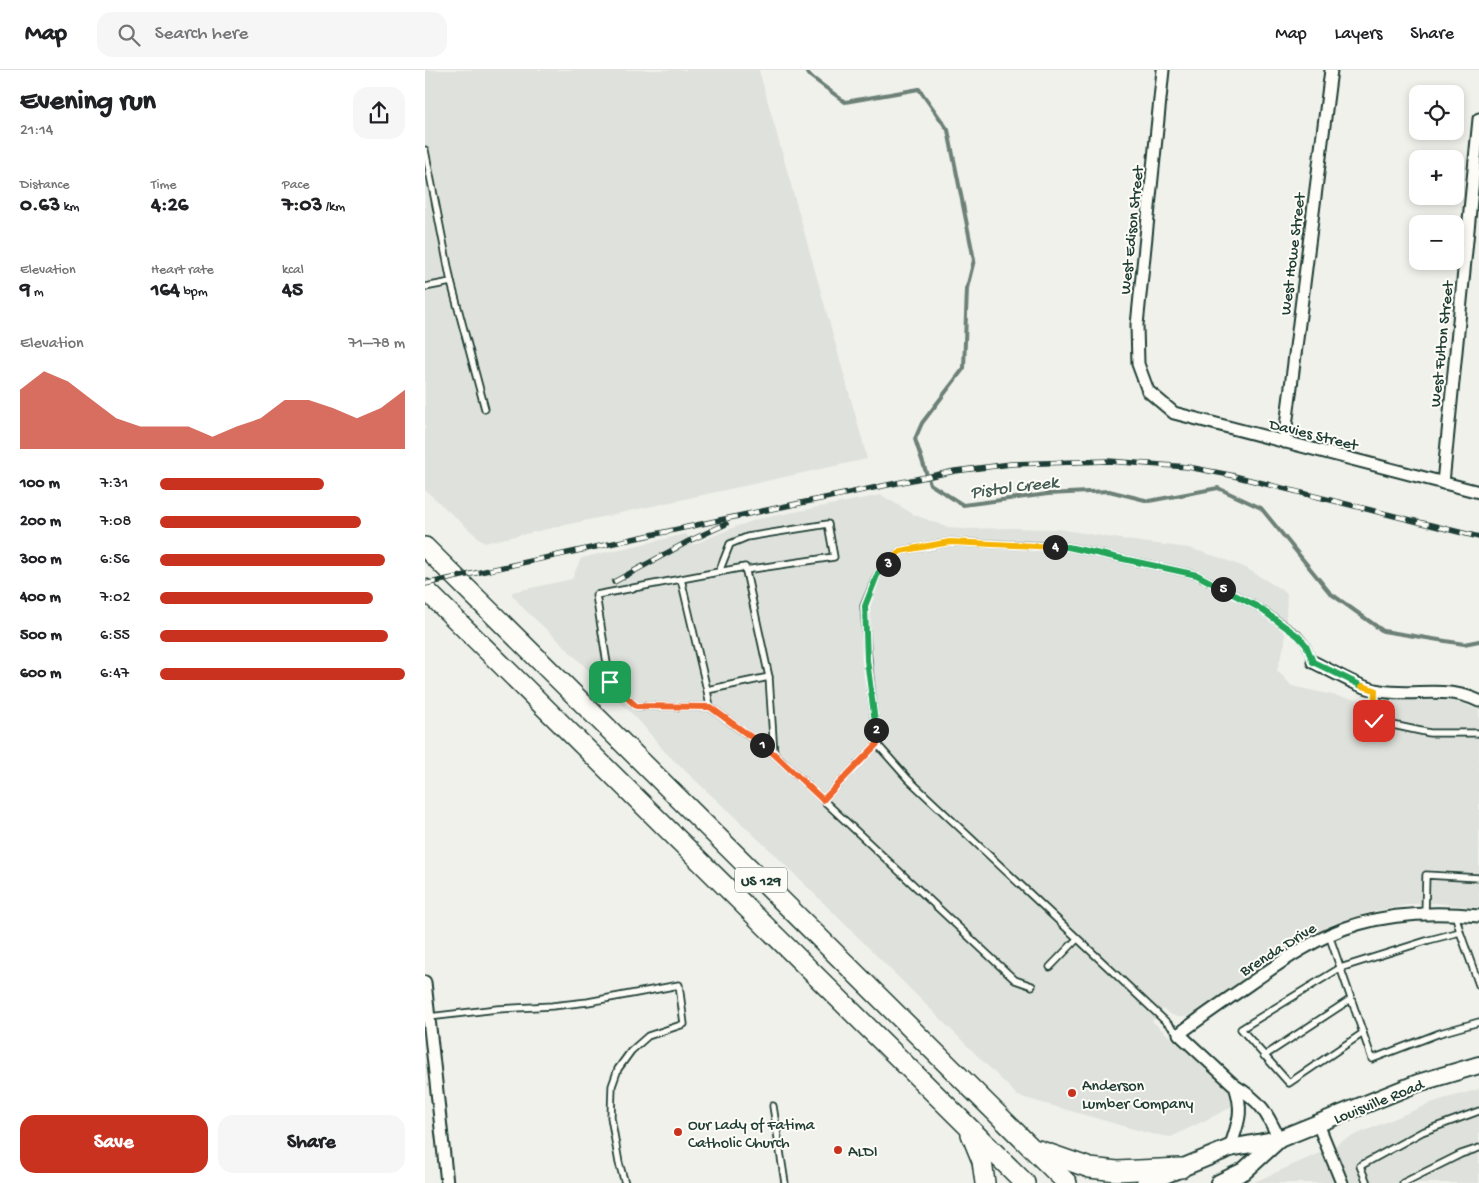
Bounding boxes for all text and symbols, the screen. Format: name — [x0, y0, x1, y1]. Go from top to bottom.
search box — [97, 12, 447, 57]
text: Map — [25, 20, 67, 49]
icon: search — [115, 21, 143, 49]
text: Search here — [155, 23, 248, 46]
text: Map — [1275, 24, 1307, 45]
text: Layers — [1335, 24, 1382, 45]
text: Share — [1410, 24, 1454, 45]
map controls — [1409, 85, 1464, 270]
button: locate — [1409, 85, 1464, 140]
text: Evening run — [20, 86, 156, 119]
button: share — [353, 87, 405, 139]
text: 21:14 — [20, 122, 53, 141]
button: + — [1409, 150, 1464, 205]
street label: West Edison Street — [1117, 164, 1150, 296]
text: Distance — [20, 177, 69, 194]
text: Time — [151, 177, 177, 194]
text: Pace — [282, 177, 309, 194]
street label: West Howe Street — [1278, 191, 1312, 316]
text: 0.63 — [20, 194, 60, 219]
text: 4:26 — [151, 194, 188, 219]
text: 7:03 — [282, 194, 322, 219]
text: km — [60, 199, 80, 216]
text: /km — [322, 199, 345, 216]
button: − — [1409, 215, 1464, 270]
text: Elevation — [20, 262, 76, 279]
text: Heart rate — [151, 262, 214, 279]
text: kcal — [282, 262, 304, 279]
text: 9 — [20, 279, 31, 304]
text: 164 — [151, 279, 180, 304]
text: 45 — [282, 279, 303, 304]
street label: West Fulton Street — [1427, 279, 1460, 408]
text: m — [31, 284, 44, 301]
text: bpm — [180, 284, 208, 301]
text: Elevation — [20, 335, 84, 354]
text: 71–78 m — [348, 335, 405, 354]
street label: Davies Street — [1266, 416, 1361, 457]
water label: Pistol Creek — [969, 472, 1061, 504]
text: 100 m — [20, 475, 60, 494]
text: 7:31 — [100, 475, 128, 494]
text: 200 m — [20, 513, 61, 532]
text: 7:08 — [100, 513, 131, 532]
pin: 4 — [1043, 534, 1067, 560]
text: 4 — [1052, 539, 1059, 556]
text: 300 m — [20, 551, 62, 570]
text: 6:56 — [100, 551, 130, 570]
pin: 3 — [875, 552, 901, 576]
text: 3 — [885, 556, 892, 573]
pin: 5 — [1211, 576, 1235, 602]
text: 5 — [1220, 581, 1227, 598]
text: 400 m — [20, 589, 61, 608]
text: 7:02 — [100, 589, 130, 608]
text: 500 m — [20, 627, 62, 646]
text: 6:55 — [100, 627, 130, 646]
pin — [589, 661, 631, 703]
text: 600 m — [20, 665, 61, 684]
text: 6:47 — [100, 665, 129, 684]
icon: arrive — [596, 668, 624, 696]
pin — [1353, 700, 1395, 742]
icon: check — [1360, 707, 1388, 735]
pin: 2 — [863, 718, 889, 742]
text: 2 — [873, 722, 880, 739]
pin: 1 — [749, 732, 775, 758]
text: 1 — [760, 737, 765, 754]
road number: US 129 — [735, 868, 787, 892]
street label: Brenda Drive — [1236, 920, 1321, 983]
street label: Louisville Road — [1331, 1076, 1429, 1130]
place label: Anderson Lumber Company — [1082, 1078, 1194, 1115]
marker: Anderson Lumber Company — [1066, 1087, 1078, 1099]
button: Save — [20, 1115, 208, 1173]
button: Share — [218, 1115, 405, 1173]
place label: Our Lady of Fatima Catholic Church — [688, 1117, 816, 1154]
marker: Our Lady of Fatima Catholic Church — [672, 1126, 684, 1138]
marker: ALDI — [832, 1144, 844, 1156]
place label: ALDI — [848, 1144, 878, 1163]

